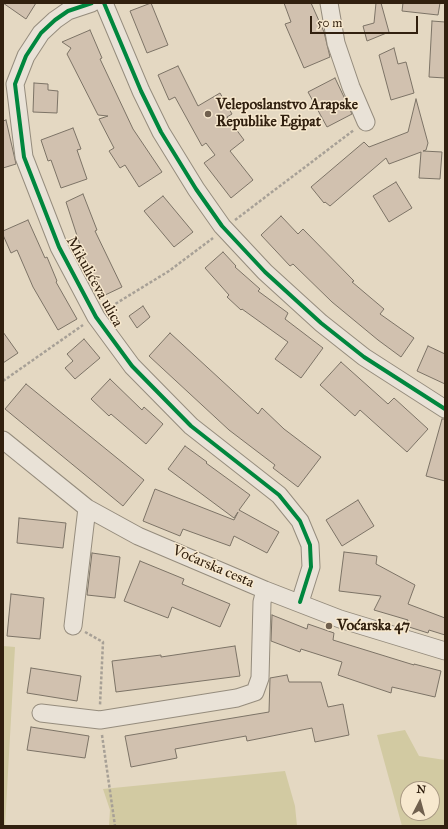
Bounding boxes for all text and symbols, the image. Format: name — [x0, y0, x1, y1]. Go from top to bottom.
scale bar — [312, 8, 420, 34]
text: 50 m — [317, 16, 342, 30]
place label: Veleposlanstvo Arapske Republike Egipat — [216, 96, 358, 131]
marker: Veleposlanstvo Arapske Republike Egipat — [203, 109, 213, 119]
street label: Mikulićeva ulica — [62, 234, 126, 330]
street label: Voćarska cesta — [169, 542, 257, 592]
place label: Voćarska 47 — [337, 617, 410, 635]
marker: Voćarska 47 — [324, 621, 334, 631]
north arrow — [400, 781, 440, 821]
text: N — [416, 783, 427, 797]

